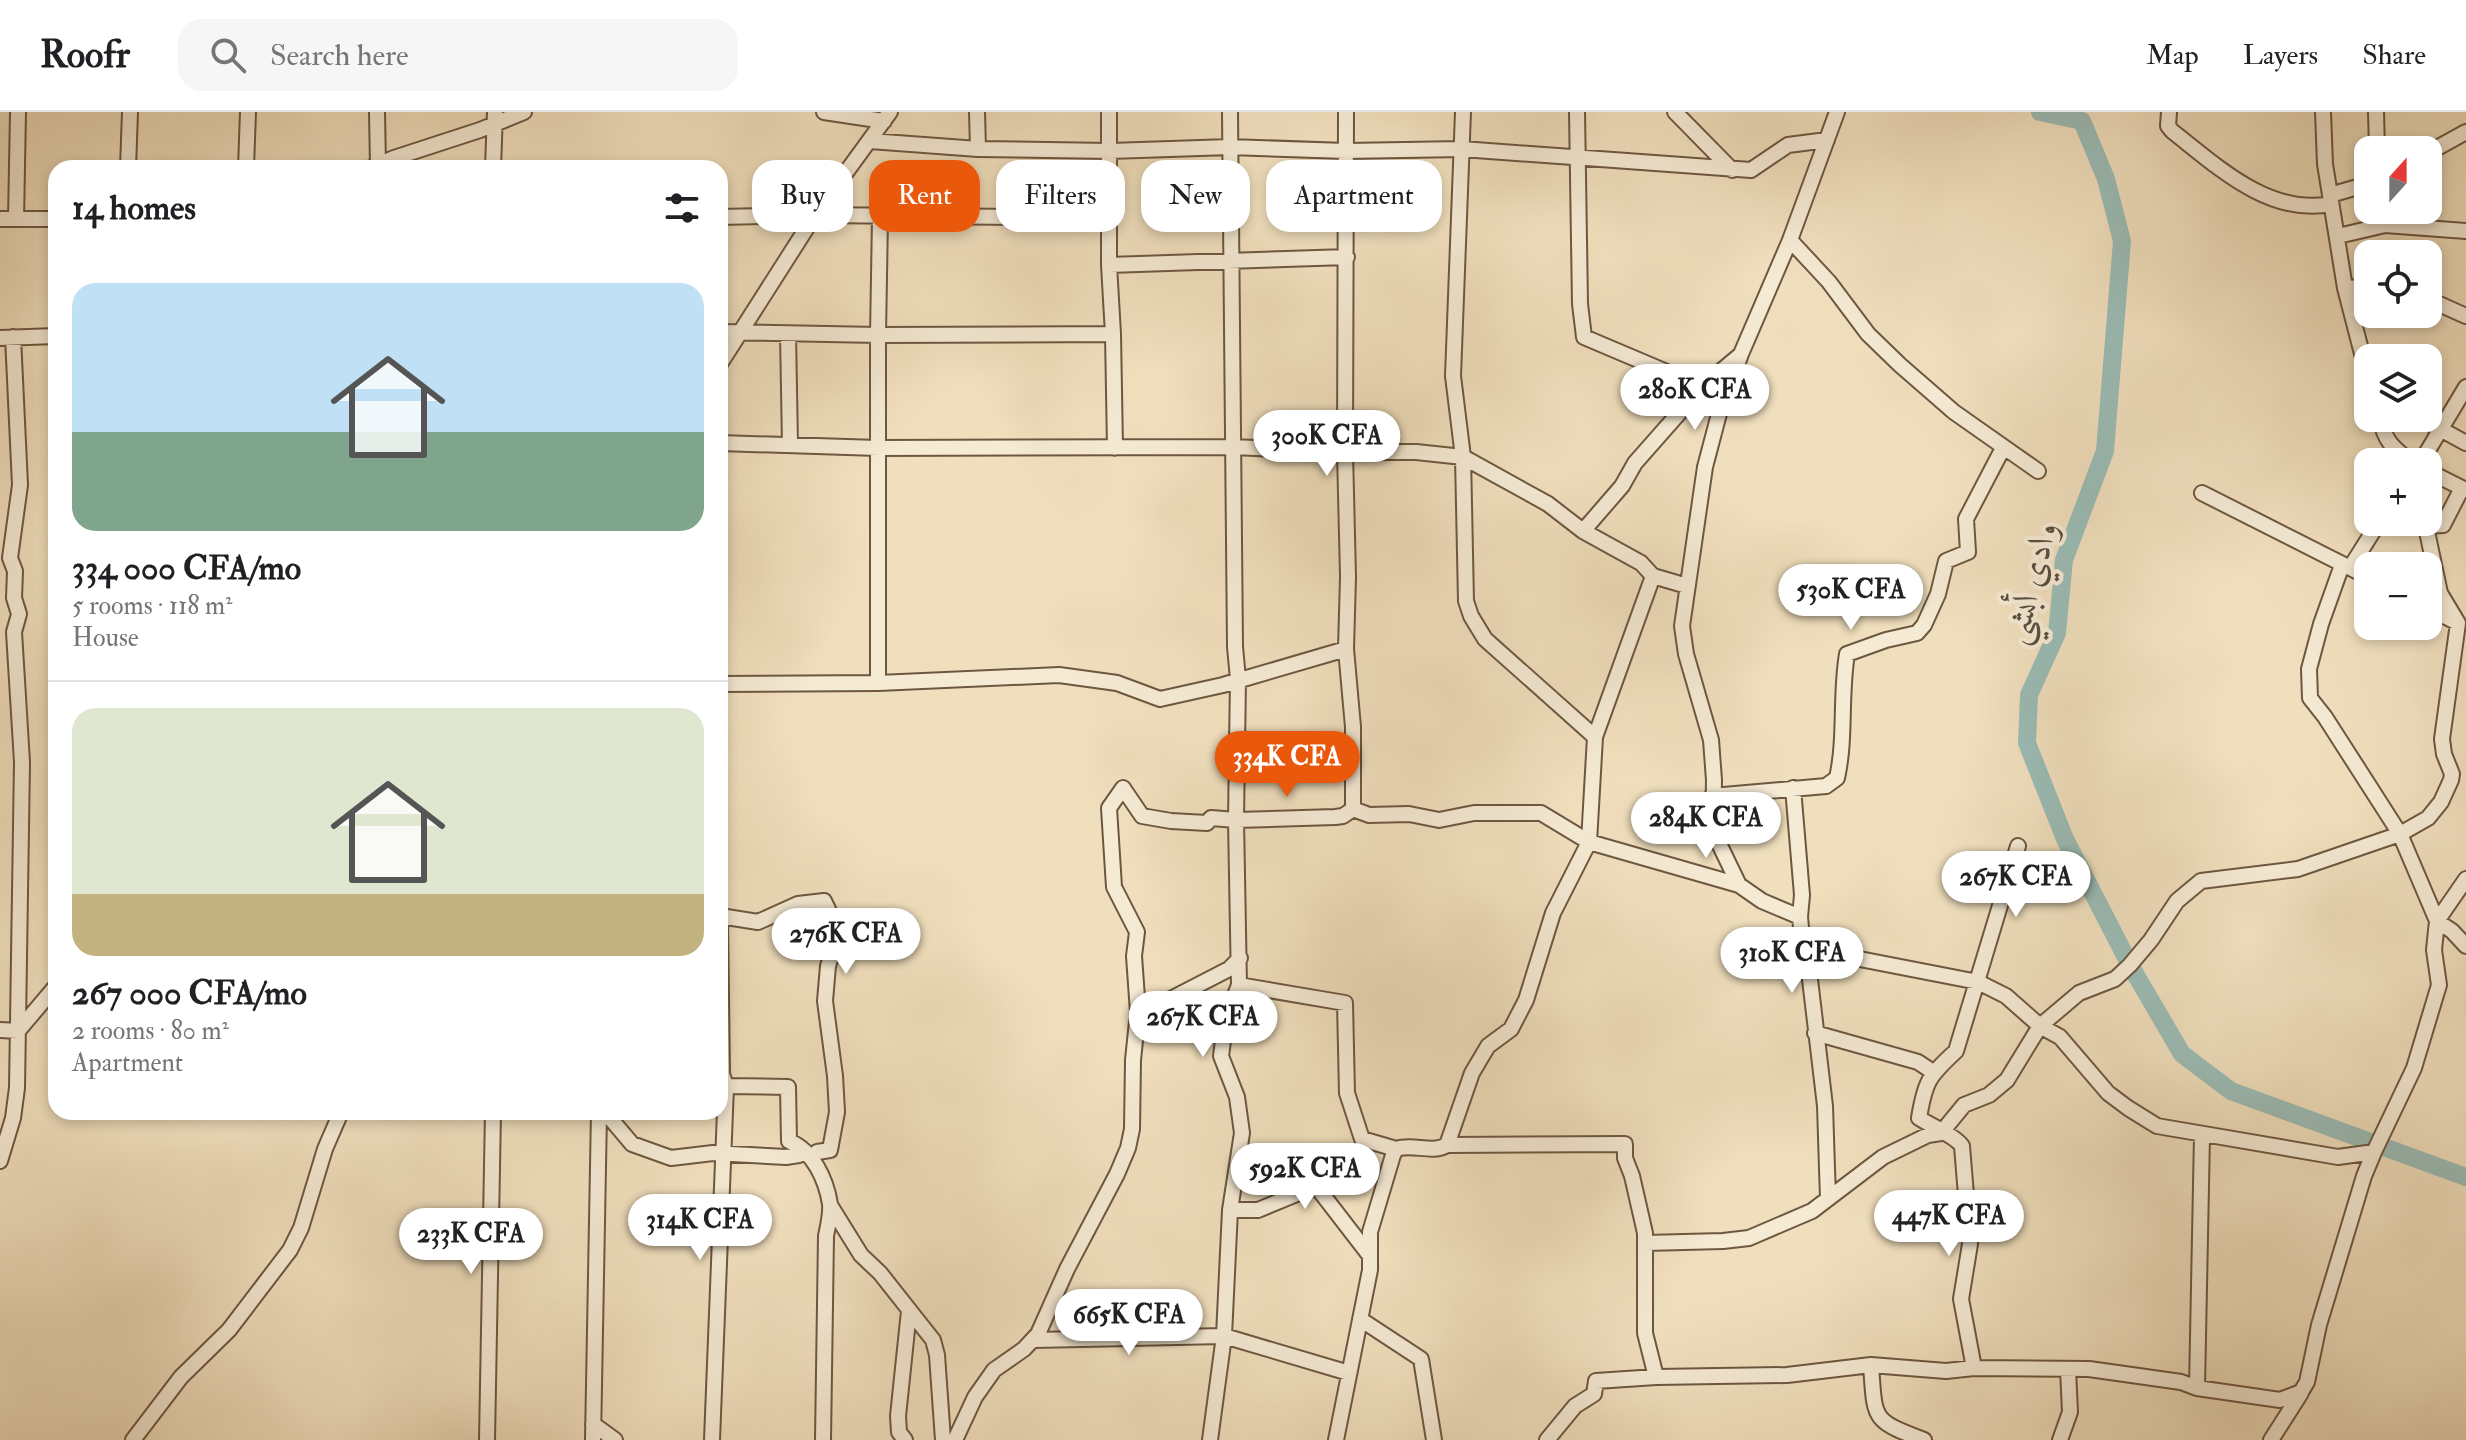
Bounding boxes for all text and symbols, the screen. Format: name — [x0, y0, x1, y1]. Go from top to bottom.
search box — [178, 19, 738, 91]
text: Roofr — [40, 31, 130, 79]
icon: search — [206, 33, 250, 77]
text: Search here — [270, 37, 409, 74]
text: Map — [2146, 38, 2199, 73]
text: Layers — [2243, 38, 2318, 73]
text: Share — [2362, 38, 2426, 73]
north arrow — [2354, 136, 2442, 224]
map controls — [2354, 136, 2442, 640]
chip: Buy — [752, 160, 853, 232]
chip: Rent — [869, 160, 980, 232]
chip: Filters — [996, 160, 1125, 232]
chip: New — [1141, 160, 1250, 232]
chip: Apartment — [1266, 160, 1442, 232]
icon: filters — [660, 186, 704, 230]
text: 14 homes — [72, 187, 196, 230]
button: locate — [2354, 240, 2442, 328]
icon: home — [316, 335, 460, 479]
button: layers — [2354, 344, 2442, 432]
pin: 280K CFA — [1612, 364, 1778, 432]
text: 280K CFA — [1638, 374, 1752, 406]
pin: 300K CFA — [1244, 410, 1410, 478]
text: 300K CFA — [1271, 420, 1383, 452]
button: + — [2354, 448, 2442, 536]
water label: وادي أبشي — [1989, 515, 2078, 653]
text: 334 000 CFA/mo — [72, 547, 301, 590]
button: − — [2354, 552, 2442, 640]
pin: 530K CFA — [1768, 564, 1934, 632]
text: 530K CFA — [1796, 574, 1906, 606]
text: 5 rooms · 118 m² — [72, 590, 232, 622]
text: House — [72, 622, 139, 654]
pin: 334K CFA — [1204, 731, 1370, 799]
text: 334K CFA — [1233, 741, 1341, 773]
icon: home — [316, 760, 460, 904]
pin: 284K CFA — [1623, 792, 1789, 860]
text: 284K CFA — [1649, 802, 1763, 834]
pin: 267K CFA — [1933, 851, 2099, 919]
text: 267K CFA — [1960, 861, 2072, 893]
pin: 276K CFA — [763, 908, 929, 976]
text: 276K CFA — [790, 918, 902, 950]
pin: 310K CFA — [1709, 927, 1875, 995]
text: 310K CFA — [1738, 937, 1846, 969]
text: 267 000 CFA/mo — [72, 972, 307, 1015]
pin: 267K CFA — [1120, 991, 1286, 1059]
text: 267K CFA — [1147, 1001, 1259, 1033]
text: 2 rooms · 80 m² — [72, 1015, 229, 1047]
text: Apartment — [72, 1047, 183, 1079]
pin: 592K CFA — [1222, 1143, 1388, 1211]
text: 592K CFA — [1249, 1153, 1361, 1185]
pin: 447K CFA — [1866, 1190, 2032, 1258]
pin: 314K CFA — [617, 1194, 783, 1262]
text: 447K CFA — [1892, 1200, 2006, 1232]
text: 314K CFA — [646, 1204, 754, 1236]
pin: 233K CFA — [388, 1208, 554, 1276]
text: 233K CFA — [417, 1218, 525, 1250]
pin: 665K CFA — [1046, 1289, 1212, 1357]
text: 665K CFA — [1073, 1299, 1185, 1331]

